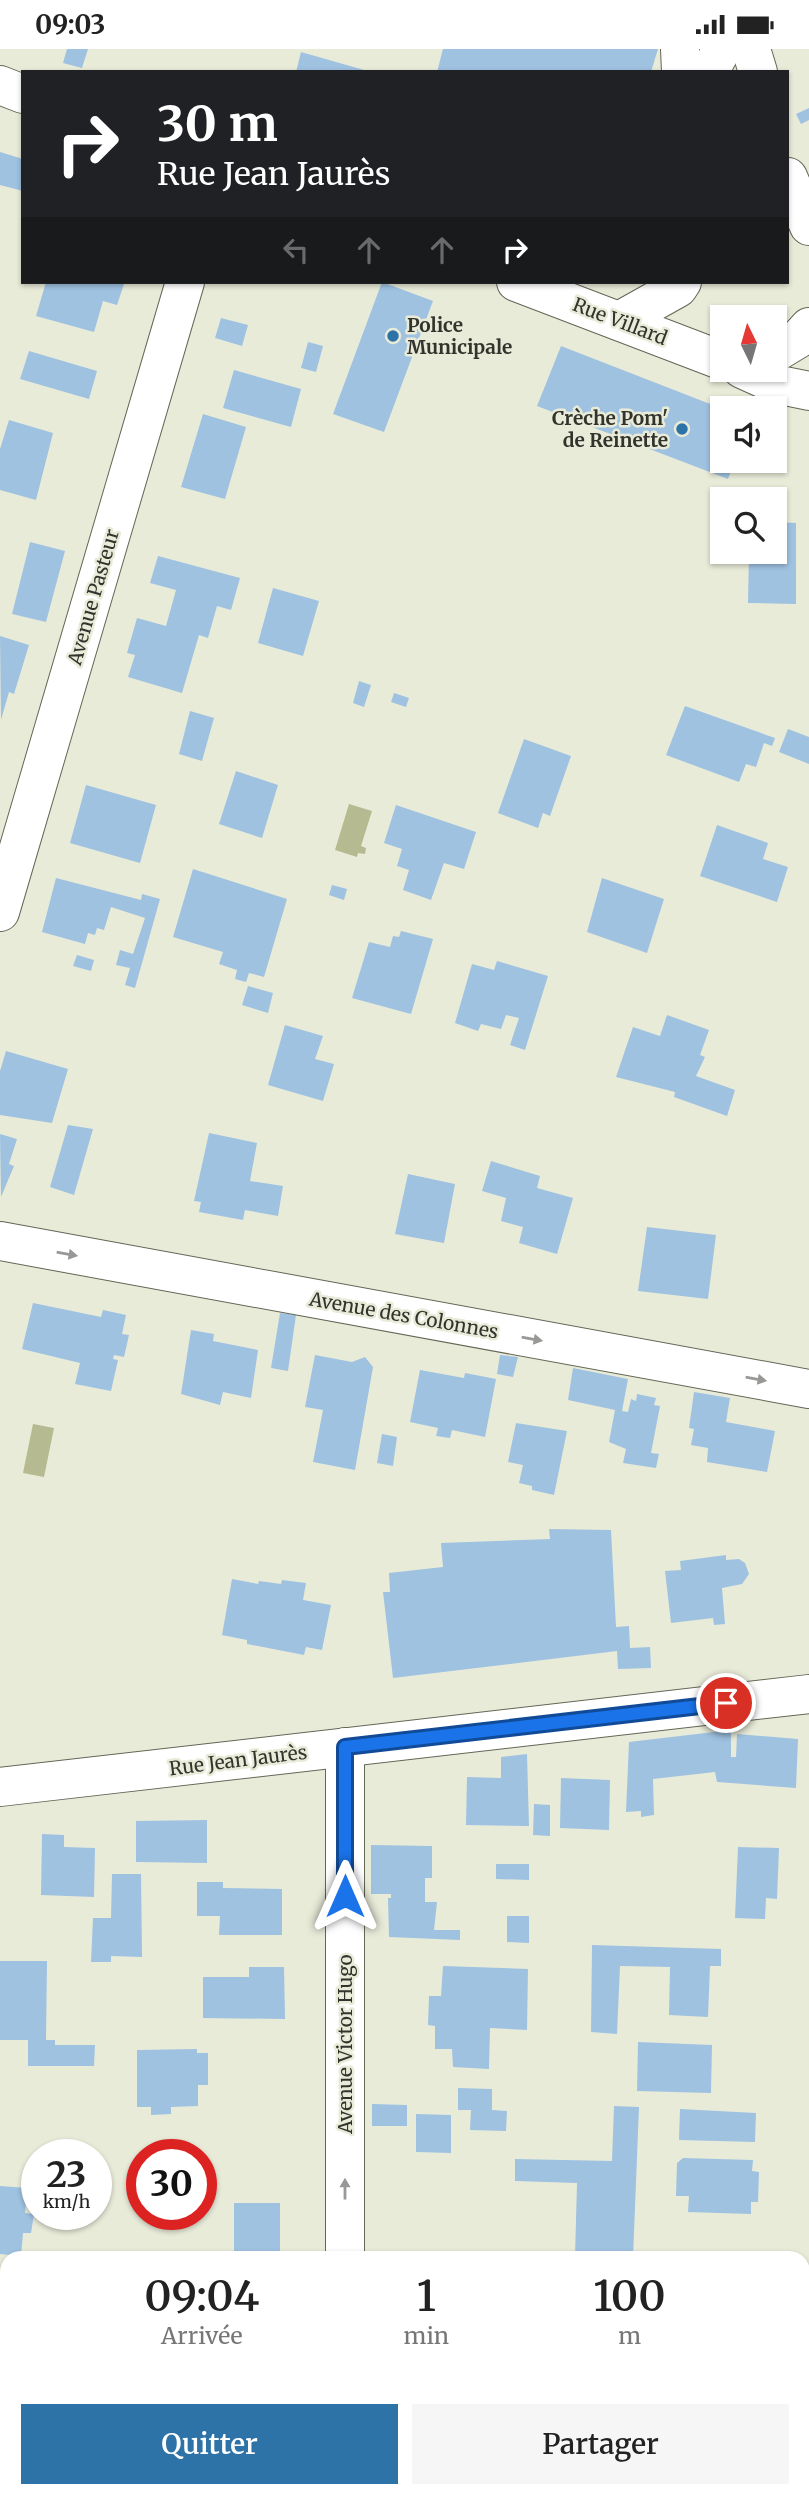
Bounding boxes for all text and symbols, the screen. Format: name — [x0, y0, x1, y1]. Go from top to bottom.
text: 09:03 — [35, 8, 105, 41]
text: 30 m — [157, 93, 278, 154]
icon: right — [42, 98, 133, 189]
text: Rue Jean Jaurès — [157, 154, 390, 194]
icon: left — [277, 231, 315, 269]
icon: ahead — [350, 231, 388, 269]
icon: ahead — [423, 231, 461, 269]
icon: right — [496, 231, 534, 269]
street label: Rue Villard — [569, 292, 671, 350]
north arrow — [710, 305, 788, 381]
map controls — [710, 305, 787, 564]
place label: Police Municipale — [407, 313, 512, 359]
marker: Police Municipale — [385, 328, 401, 344]
button: sound — [710, 396, 787, 473]
place label: Crèche Pom' de Reinette — [552, 406, 668, 452]
marker: Crèche Pom' de Reinette — [674, 421, 690, 437]
button: search — [710, 487, 787, 564]
street label: Avenue Pasteur — [62, 526, 124, 669]
one-way arrow — [56, 1248, 78, 1259]
street label: Avenue des Colonnes — [307, 1286, 500, 1343]
one-way arrow — [521, 1333, 543, 1344]
one-way arrow — [745, 1374, 767, 1385]
pin — [696, 1673, 756, 1733]
icon: arrive — [707, 1684, 745, 1722]
street label: Rue Jean Jaurès — [168, 1740, 308, 1780]
position arrow — [308, 1859, 382, 1933]
street label: Avenue Victor Hugo — [333, 1954, 357, 2135]
speed limit sign: 30 — [126, 2139, 217, 2230]
text: 23 — [47, 2153, 86, 2197]
one-way arrow — [339, 2178, 351, 2200]
text: km/h — [43, 2190, 90, 2213]
text: 09:04 — [144, 2270, 259, 2322]
text: 1 — [417, 2270, 436, 2322]
text: 100 — [593, 2270, 666, 2322]
text: Arrivée — [161, 2321, 243, 2350]
text: min — [404, 2321, 449, 2350]
text: m — [618, 2321, 641, 2350]
button: Quitter — [21, 2404, 398, 2484]
button: Partager — [412, 2404, 789, 2484]

